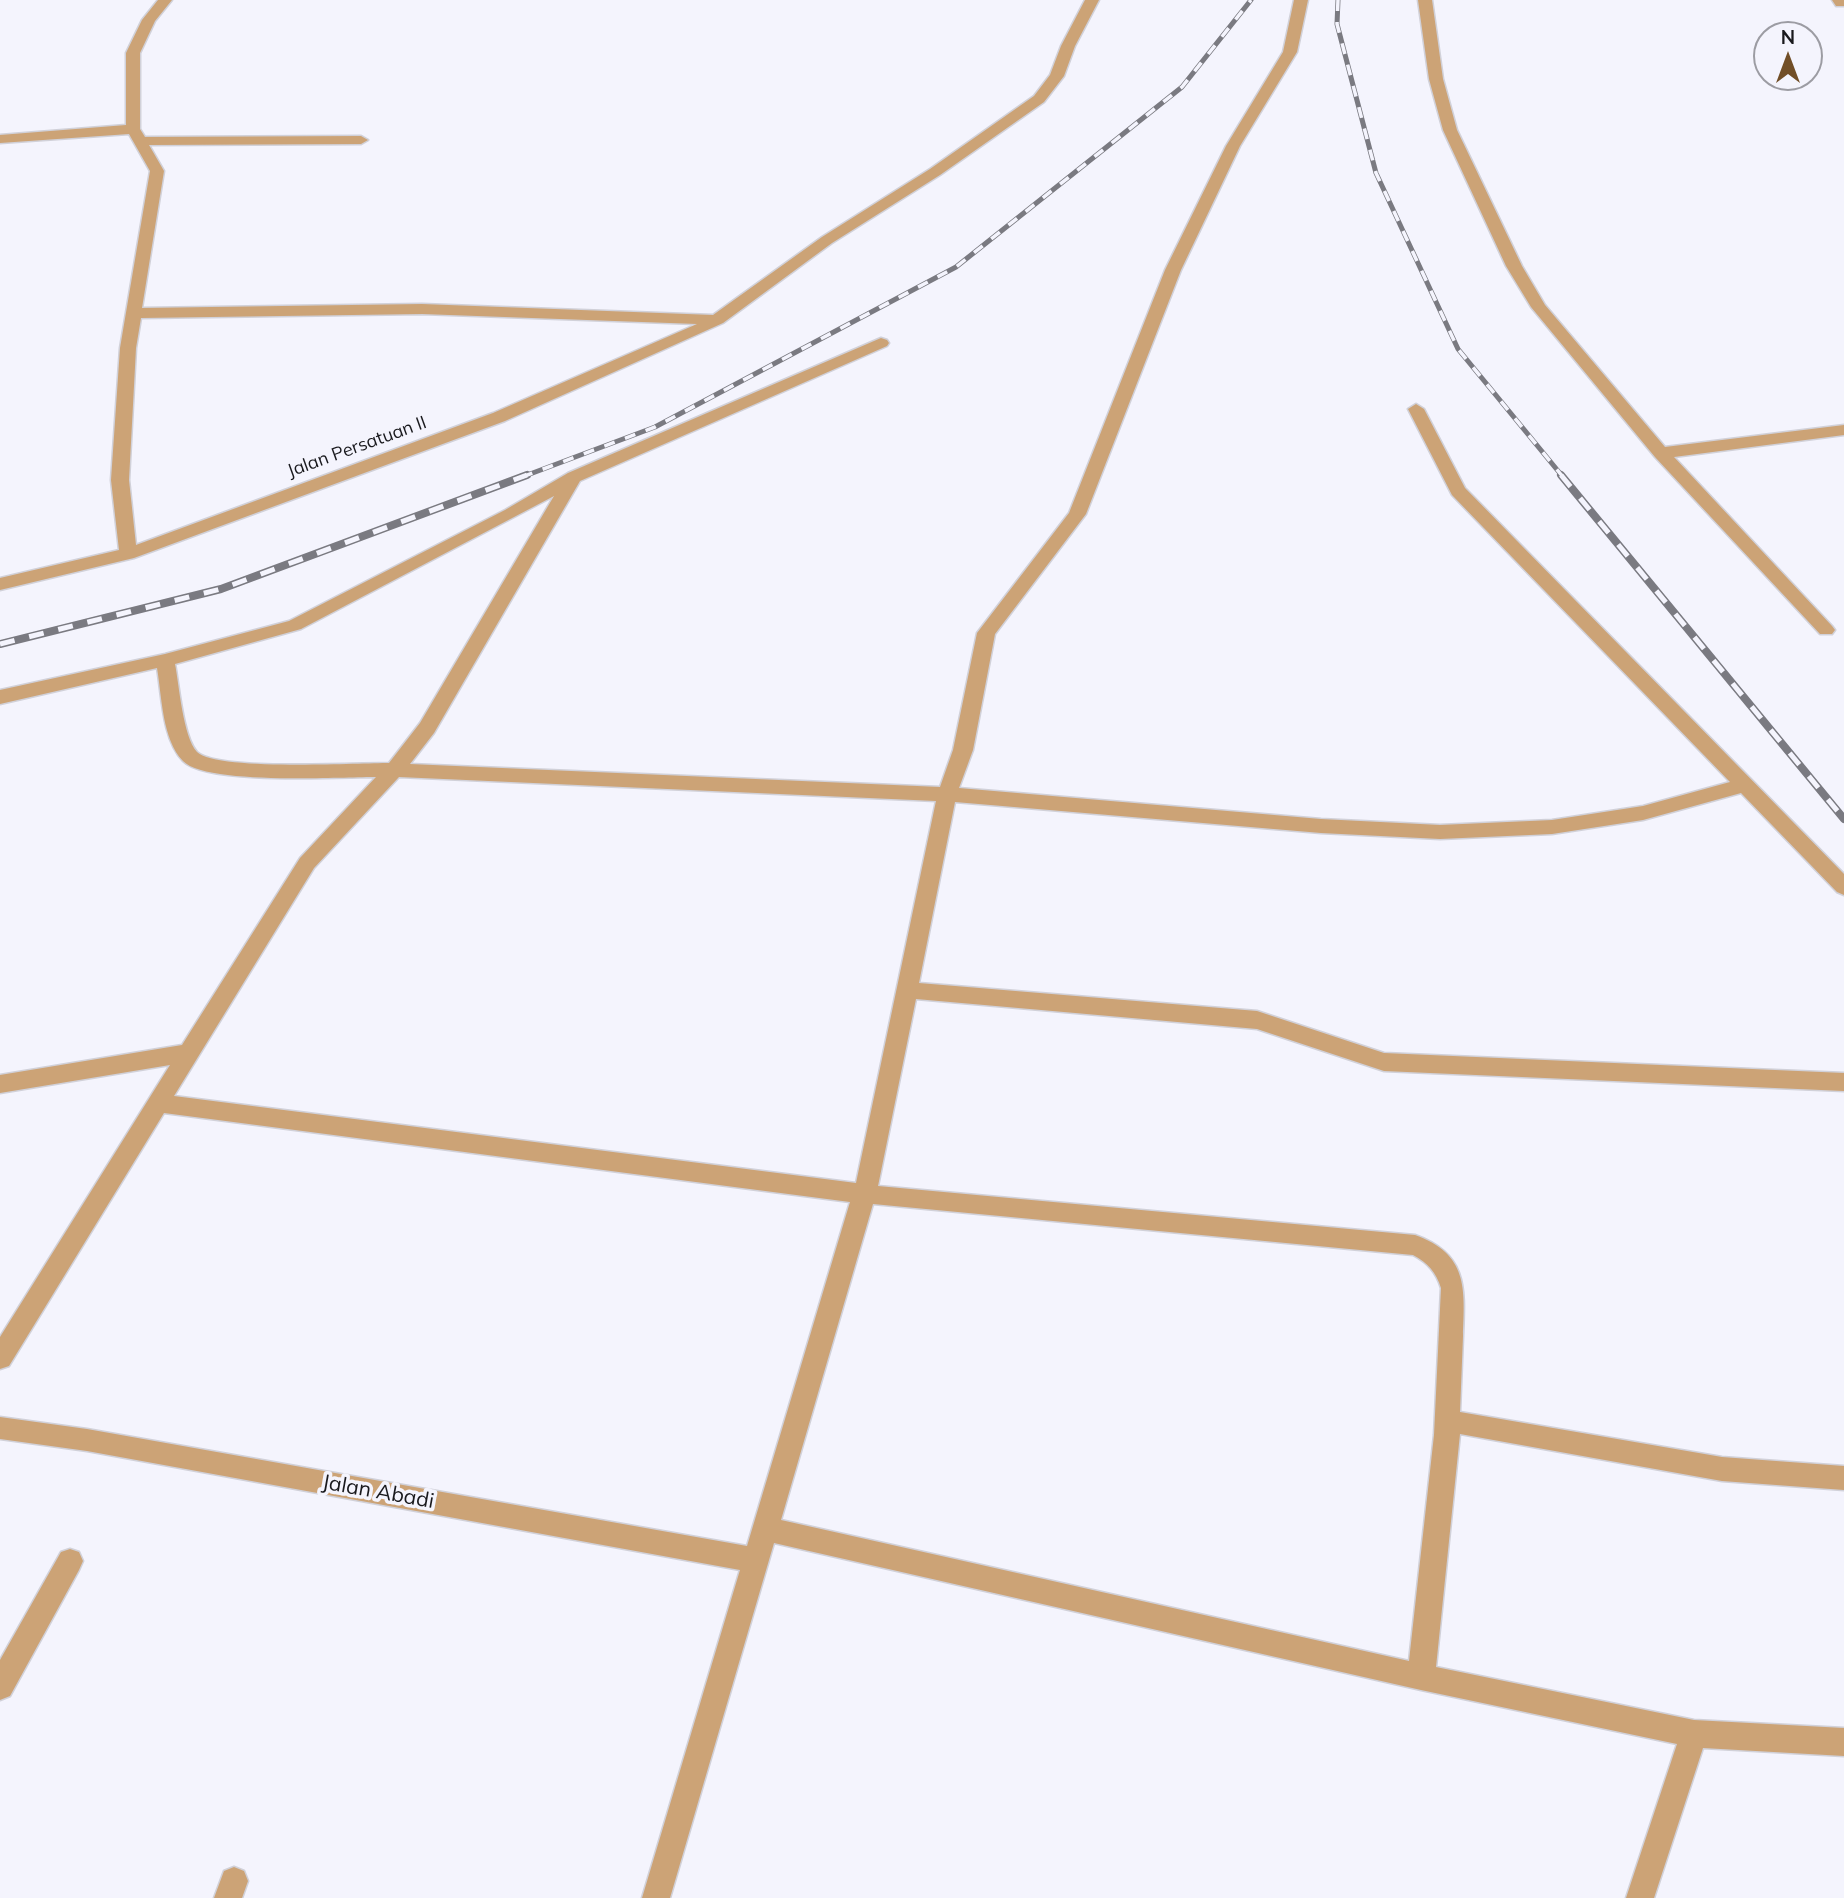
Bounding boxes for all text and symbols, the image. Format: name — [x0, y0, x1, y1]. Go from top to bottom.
north arrow — [1753, 21, 1823, 91]
text: N — [1781, 25, 1795, 49]
street label: Jalan Persatuan II — [285, 412, 429, 482]
street label: Jalan Abadi — [320, 1470, 436, 1514]

